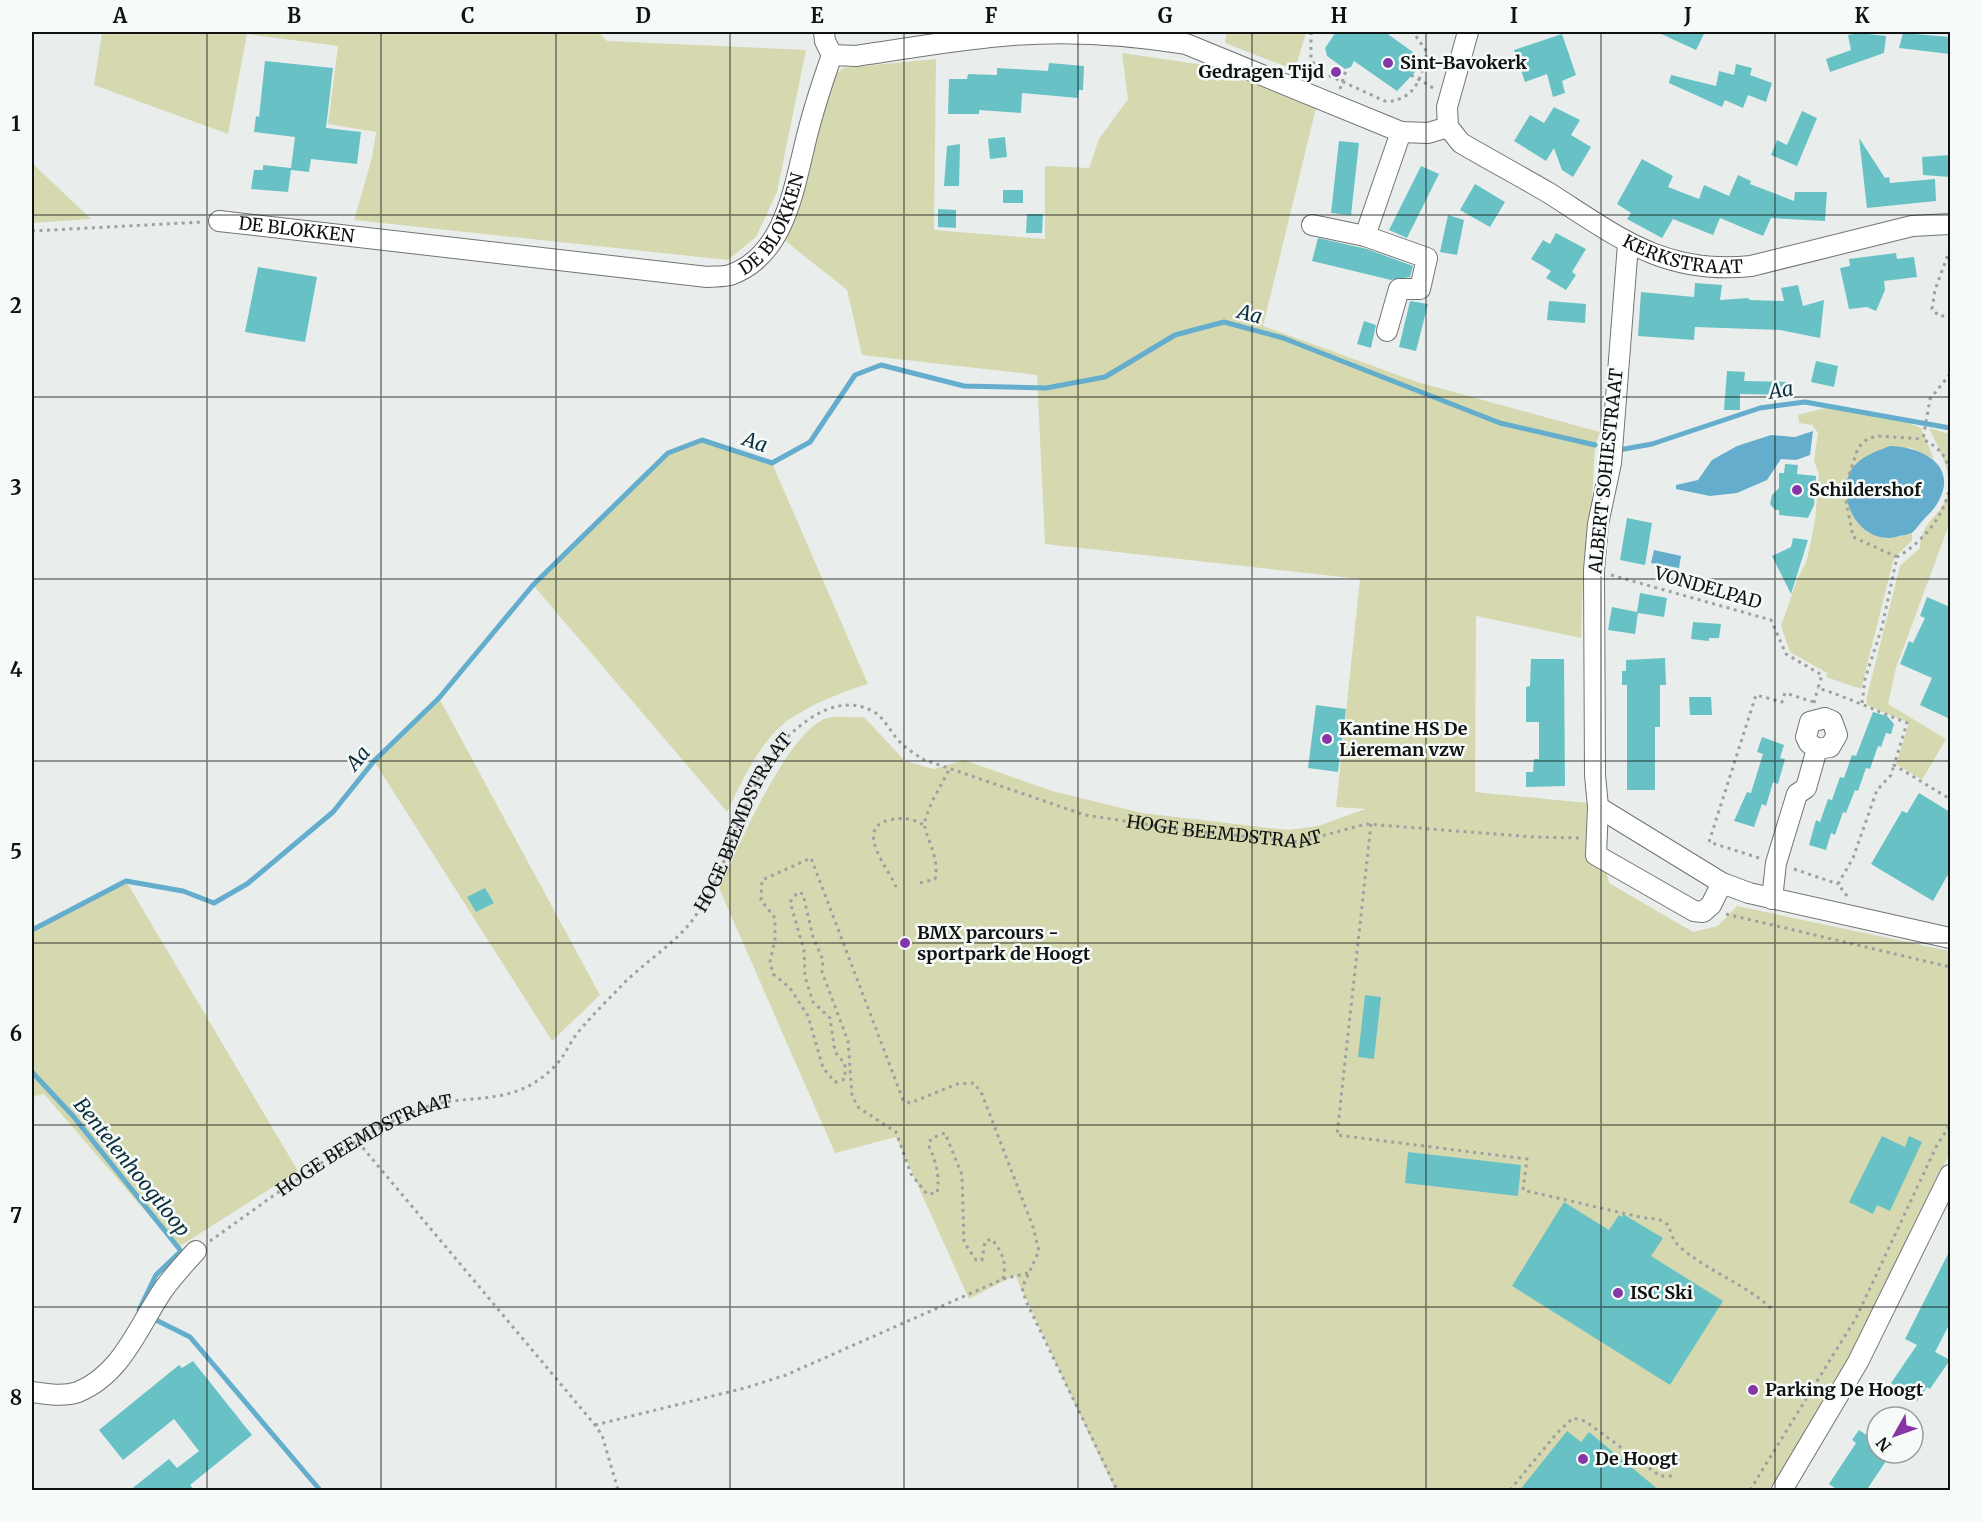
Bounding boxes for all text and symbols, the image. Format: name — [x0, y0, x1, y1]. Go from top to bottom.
text: A — [112, 3, 128, 28]
text: B — [287, 3, 301, 28]
text: C — [461, 3, 475, 28]
text: D — [635, 3, 651, 28]
text: E — [810, 3, 824, 28]
text: F — [985, 3, 998, 28]
text: G — [1158, 3, 1173, 28]
text: H — [1331, 3, 1347, 28]
text: I — [1510, 3, 1518, 28]
text: J — [1683, 3, 1692, 28]
text: K — [1855, 3, 1870, 28]
place label: Sint-Bavokerk — [1400, 51, 1527, 74]
marker: Sint-Bavokerk — [1381, 56, 1395, 70]
place label: Gedragen Tijd — [1198, 60, 1324, 83]
marker: Gedragen Tijd — [1329, 65, 1343, 79]
text: 1 — [11, 111, 21, 136]
street label: DE BLOKKEN — [734, 170, 809, 280]
street label: DE BLOKKEN — [237, 211, 356, 247]
street label: KERKSTRAAT — [1619, 229, 1744, 278]
text: 2 — [10, 293, 22, 318]
water label: Aa — [1233, 298, 1265, 329]
street label: ALBERT SOHIESTRAAT — [1583, 367, 1628, 576]
water label: Aa — [1765, 375, 1795, 404]
water label: Aa — [738, 425, 771, 457]
text: 3 — [10, 475, 22, 500]
place label: Schildershof — [1809, 478, 1922, 501]
marker: Schildershof — [1790, 483, 1804, 497]
street label: VONDELPAD — [1651, 561, 1764, 614]
text: 4 — [10, 657, 23, 682]
place label: Kantine HS De Liereman vzw — [1339, 717, 1468, 761]
street label: HOGE BEEMDSTRAAT — [689, 728, 797, 916]
marker: Kantine HS De Liereman vzw — [1320, 732, 1334, 746]
water label: Aa — [339, 740, 375, 777]
street label: HOGE BEEMDSTRAAT — [1125, 809, 1325, 853]
text: 5 — [10, 839, 22, 864]
place label: BMX parcours - sportpark de Hoogt — [917, 921, 1091, 965]
marker: BMX parcours - sportpark de Hoogt — [898, 936, 912, 950]
text: 6 — [10, 1021, 22, 1046]
street label: HOGE BEEMDSTRAAT — [272, 1089, 454, 1201]
water label: Bentelenhoogtloop — [69, 1092, 196, 1241]
text: 7 — [10, 1203, 22, 1228]
place label: ISC Ski — [1630, 1281, 1693, 1304]
marker: ISC Ski — [1611, 1286, 1625, 1300]
place label: Parking De Hoogt — [1765, 1378, 1924, 1401]
marker: Parking De Hoogt — [1746, 1383, 1760, 1397]
text: 8 — [10, 1385, 22, 1410]
north arrow — [1865, 1405, 1925, 1465]
text: N — [1872, 1433, 1895, 1456]
place label: De Hoogt — [1595, 1447, 1679, 1470]
marker: De Hoogt — [1576, 1452, 1590, 1466]

